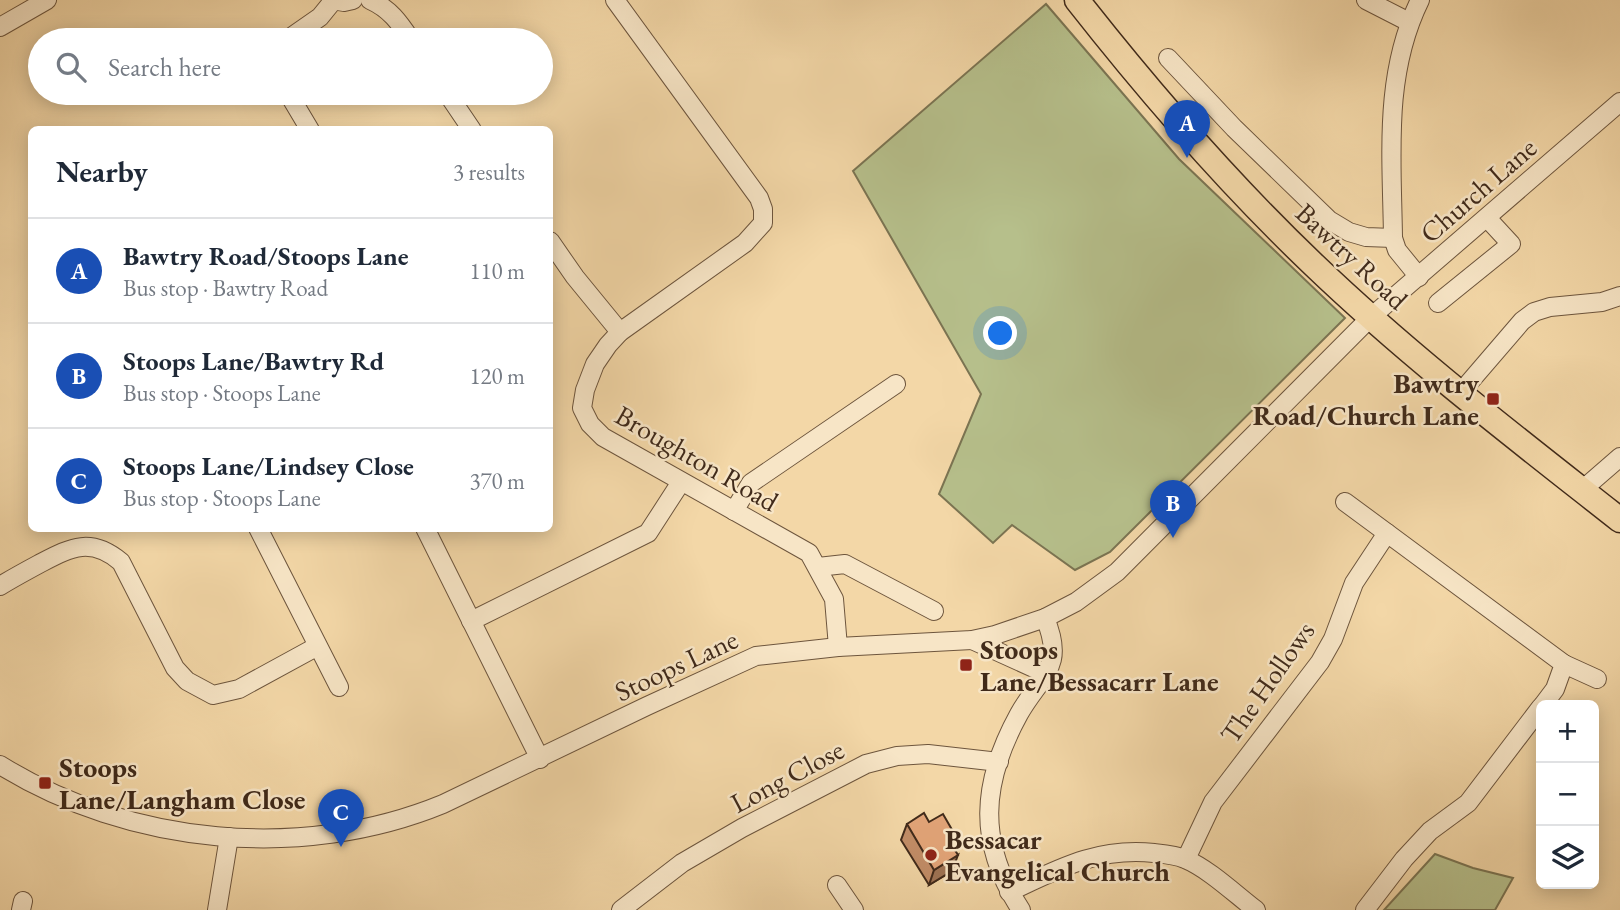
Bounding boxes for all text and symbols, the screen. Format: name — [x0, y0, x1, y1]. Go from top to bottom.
search box — [28, 28, 553, 105]
icon: search — [52, 48, 90, 86]
text: Search here — [108, 50, 221, 84]
pin: A — [1164, 100, 1210, 158]
street label: Church Lane — [1412, 129, 1544, 251]
text: Nearby — [56, 152, 148, 191]
text: 3 results — [453, 157, 525, 187]
street label: Bawtry Road — [1288, 195, 1416, 318]
text: Bawtry Road/Stoops Lane — [123, 239, 409, 273]
text: A — [71, 256, 87, 286]
text: 110 m — [469, 256, 525, 286]
text: Bus stop · Bawtry Road — [123, 273, 328, 303]
your location — [983, 316, 1017, 350]
text: Stoops Lane/Bawtry Rd — [123, 344, 384, 378]
text: B — [72, 361, 86, 391]
text: 120 m — [469, 361, 525, 391]
place label: Bawtry Road/Church Lane — [1253, 365, 1480, 433]
text: Bus stop · Stoops Lane — [123, 378, 321, 408]
marker: Bawtry Road/Church Lane — [1485, 391, 1501, 407]
street label: Broughton Road — [609, 397, 786, 520]
text: Stoops Lane/Lindsey Close — [123, 449, 414, 483]
text: C — [71, 466, 87, 496]
text: 370 m — [469, 466, 525, 496]
pin: B — [1150, 480, 1196, 538]
text: Bus stop · Stoops Lane — [123, 483, 321, 513]
street label: The Hollows — [1212, 614, 1322, 750]
street label: Stoops Lane — [609, 621, 743, 709]
place label: Stoops Lane/Bessacarr Lane — [980, 631, 1219, 699]
marker: Stoops Lane/Bessacarr Lane — [958, 657, 974, 673]
map controls — [1536, 700, 1599, 889]
button: + — [1536, 700, 1599, 763]
street label: Long Close — [724, 731, 850, 821]
place label: Stoops Lane/Langham Close — [59, 749, 305, 817]
button: − — [1536, 763, 1599, 826]
marker: Stoops Lane/Langham Close — [37, 775, 53, 791]
pin: C — [318, 789, 364, 847]
place label: Bessacar Evangelical Church — [945, 821, 1170, 889]
button: layers — [1536, 826, 1599, 889]
marker: Bessacar Evangelical Church — [923, 847, 939, 863]

